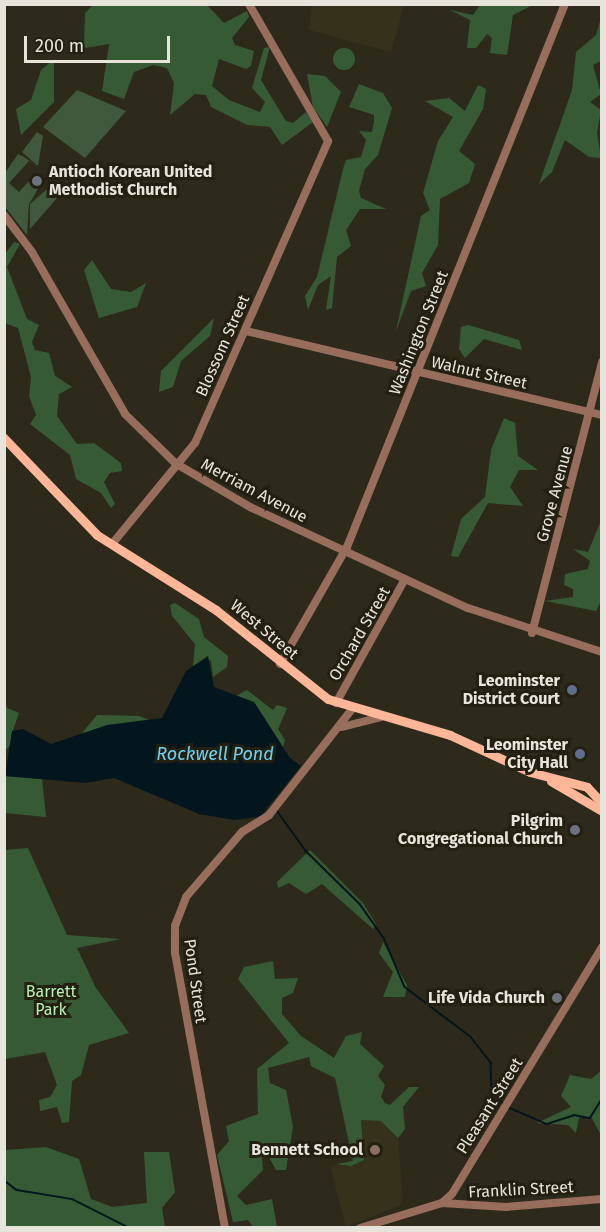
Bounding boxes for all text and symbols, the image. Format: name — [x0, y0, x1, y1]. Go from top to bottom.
scale bar — [27, 24, 172, 62]
text: 200 m — [35, 35, 84, 57]
place label: Antioch Korean United Methodist Church — [49, 162, 212, 200]
marker: Antioch Korean United Methodist Church — [30, 174, 44, 188]
street label: Washington Street — [385, 268, 453, 398]
street label: Blossom Street — [192, 292, 254, 400]
street label: Walnut Street — [429, 353, 529, 393]
street label: Grove Avenue — [533, 444, 577, 544]
street label: Merriam Avenue — [197, 455, 311, 527]
street label: Orchard Street — [325, 584, 395, 684]
street label: West Street — [226, 596, 302, 664]
place label: Leominster District Court — [463, 671, 560, 709]
marker: Leominster District Court — [565, 683, 579, 697]
place label: Leominster City Hall — [486, 735, 568, 773]
water label: Rockwell Pond — [156, 743, 274, 765]
marker: Leominster City Hall — [573, 747, 587, 761]
place label: Pilgrim Congregational Church — [398, 811, 563, 849]
marker: Pilgrim Congregational Church — [568, 823, 582, 837]
street label: Pond Street — [180, 938, 210, 1024]
park label: Barrett Park — [26, 982, 76, 1020]
place label: Life Vida Church — [428, 988, 545, 1008]
marker: Life Vida Church — [550, 991, 564, 1005]
street label: Pleasant Street — [453, 1054, 527, 1158]
place label: Bennett School — [251, 1140, 363, 1160]
marker: Bennett School — [368, 1143, 382, 1157]
street label: Franklin Street — [468, 1178, 574, 1202]

